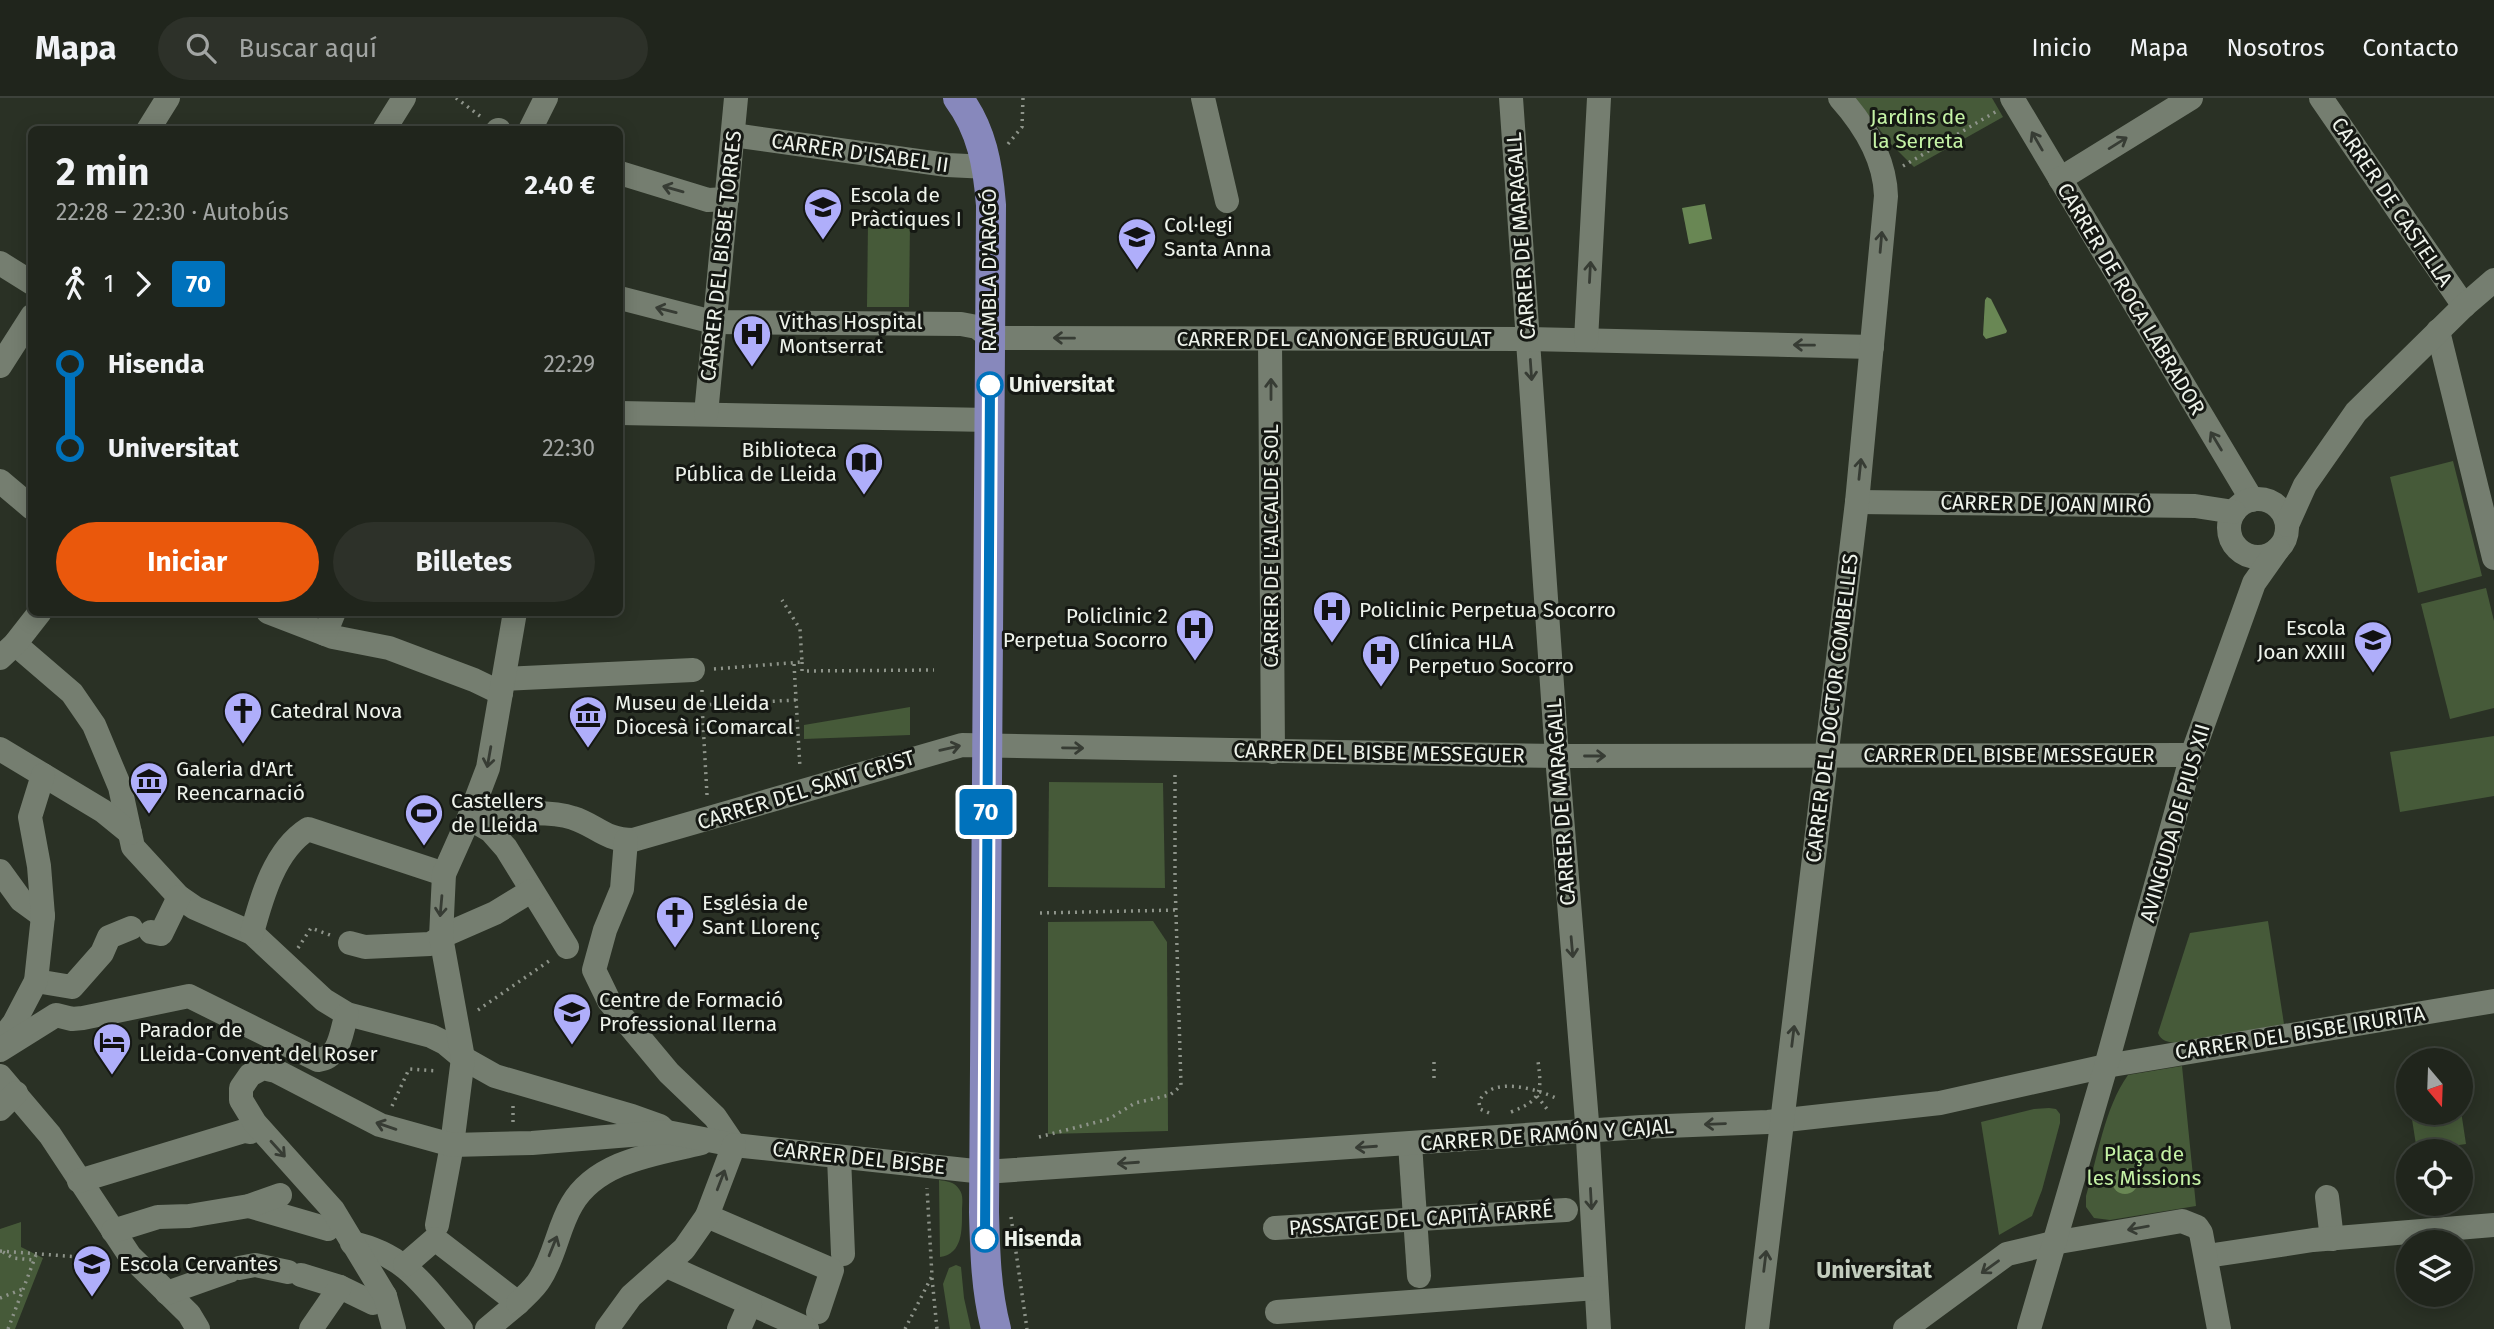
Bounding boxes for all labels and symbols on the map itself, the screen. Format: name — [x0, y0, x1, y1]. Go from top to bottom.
park label: Jardins de la Serreta — [1870, 104, 1966, 154]
street label: CARRER DE CASTELLA — [2326, 112, 2458, 292]
street label: CARRER D'ISABEL II — [770, 128, 950, 178]
street label: CARRER DEL BISBE TORRES — [695, 129, 747, 383]
street label: CARRER DE MARAGALL — [1501, 131, 1541, 341]
one-way arrow — [2030, 131, 2043, 152]
one-way arrow — [2108, 136, 2127, 151]
street label: CARRER DE ROCA LABRADOR — [2051, 178, 2211, 420]
one-way arrow — [662, 182, 684, 195]
place label: Escola de Pràctiques I — [850, 182, 962, 232]
school or university icon: Escola de Pràctiques I — [802, 186, 844, 241]
street label: RAMBLA D'ARAGÓ — [976, 188, 1002, 352]
place label: Col·legi Santa Anna — [1164, 212, 1272, 262]
school or university icon: Col·legi Santa Anna — [1116, 216, 1158, 271]
one-way arrow — [1875, 232, 1888, 254]
one-way arrow — [1584, 261, 1597, 283]
one-way arrow — [656, 303, 678, 316]
place label: Vithas Hospital Montserrat — [779, 309, 923, 359]
hospital icon: Vithas Hospital Montserrat — [731, 313, 773, 368]
street label: CARRER DEL CANONGE BRUGULAT — [1176, 326, 1492, 352]
one-way arrow — [1053, 331, 1076, 345]
one-way arrow — [1792, 338, 1815, 352]
one-way arrow — [1525, 358, 1538, 381]
marker: Universitat — [977, 372, 1003, 398]
place label: Universitat — [1009, 372, 1116, 398]
one-way arrow — [1264, 378, 1278, 401]
street label: CARRER DE L'ALCALDE SOL — [1258, 424, 1284, 668]
one-way arrow — [2209, 432, 2223, 452]
place label: Biblioteca Pública de Lleida — [675, 437, 837, 487]
library icon: Biblioteca Pública de Lleida — [843, 441, 885, 496]
one-way arrow — [1854, 458, 1867, 481]
street label: CARRER DE JOAN MIRÓ — [1940, 489, 2152, 519]
street label: CARRER DEL DOCTOR COMBELLES — [1800, 552, 1864, 864]
hospital icon: Policlinic Perpetua Socorro — [1311, 589, 1353, 644]
place label: Policlinic Perpetua Socorro — [1359, 597, 1616, 623]
place label: Policlinic 2 Perpetua Socorro — [1003, 603, 1168, 653]
hospital icon: Policlinic 2 Perpetua Socorro — [1174, 607, 1216, 662]
place label: Escola Joan XXIII — [2257, 615, 2346, 665]
school or university icon: Escola Joan XXIII — [2352, 619, 2394, 674]
place label: Clínica HLA Perpetuo Socorro — [1408, 629, 1574, 679]
hospital icon: Clínica HLA Perpetuo Socorro — [1360, 633, 1402, 688]
church icon: Catedral Nova — [222, 690, 264, 745]
place label: Museu de Lleida Diocesà i Comarcal — [615, 690, 794, 740]
museum icon: Museu de Lleida Diocesà i Comarcal — [567, 694, 609, 749]
street label: CARRER DE MARAGALL — [1541, 697, 1581, 907]
place label: Catedral Nova — [270, 698, 403, 724]
street label: AVINGUDA DE PIUS XII — [2134, 721, 2216, 925]
street label: CARRER DEL BISBE MESSEGUER — [1233, 737, 1525, 769]
one-way arrow — [938, 740, 961, 754]
one-way arrow — [1062, 742, 1085, 755]
street label: CARRER DEL BISBE MESSEGUER — [1863, 742, 2155, 768]
street label: CARRER DEL SANT CRIST — [694, 744, 918, 835]
one-way arrow — [482, 745, 496, 768]
one-way arrow — [1583, 749, 1606, 763]
place label: Galeria d'Art Reencarnació — [176, 756, 305, 806]
museum icon: Galeria d'Art Reencarnació — [128, 760, 170, 815]
place label: Castellers de Lleida — [451, 788, 544, 838]
line badge: 70 — [954, 789, 1018, 835]
sports icon: Castellers de Lleida — [403, 792, 445, 847]
place label: Església de Sant Llorenç — [702, 890, 820, 940]
one-way arrow — [434, 894, 447, 916]
church icon: Església de Sant Llorenç — [654, 894, 696, 949]
one-way arrow — [1566, 935, 1579, 957]
place label: Centre de Formació Professional Ilerna — [599, 987, 783, 1037]
school or university icon: Centre de Formació Professional Ilerna — [551, 991, 593, 1046]
street label: CARRER DEL BISBE IRURITA — [2173, 1000, 2427, 1066]
place label: Parador de Lleida-Convent del Roser — [139, 1017, 378, 1067]
hotel icon: Parador de Lleida-Convent del Roser — [91, 1021, 133, 1076]
one-way arrow — [1787, 1025, 1800, 1047]
north arrow — [2396, 1048, 2473, 1125]
street label: CARRER DE RAMÓN Y CAJAL — [1419, 1113, 1675, 1157]
one-way arrow — [1704, 1117, 1727, 1130]
one-way arrow — [376, 1119, 398, 1131]
street label: CARRER DEL BISBE — [771, 1136, 947, 1180]
one-way arrow — [270, 1140, 286, 1158]
one-way arrow — [1355, 1141, 1378, 1154]
park label: Plaça de les Missions — [2087, 1141, 2202, 1191]
one-way arrow — [1117, 1156, 1140, 1169]
one-way arrow — [715, 1169, 728, 1191]
one-way arrow — [1585, 1187, 1598, 1210]
street label: PASSATGE DEL CAPITÀ FARRÉ — [1288, 1197, 1554, 1241]
one-way arrow — [2127, 1221, 2149, 1235]
marker: Hisenda — [972, 1226, 998, 1252]
place label: Hisenda — [1004, 1226, 1082, 1252]
one-way arrow — [548, 1236, 561, 1257]
school or university icon: Escola Cervantes — [71, 1243, 113, 1298]
one-way arrow — [1759, 1250, 1772, 1273]
place label: Escola Cervantes — [119, 1251, 278, 1277]
district label: Universitat — [1816, 1256, 1933, 1284]
one-way arrow — [1981, 1259, 2000, 1274]

